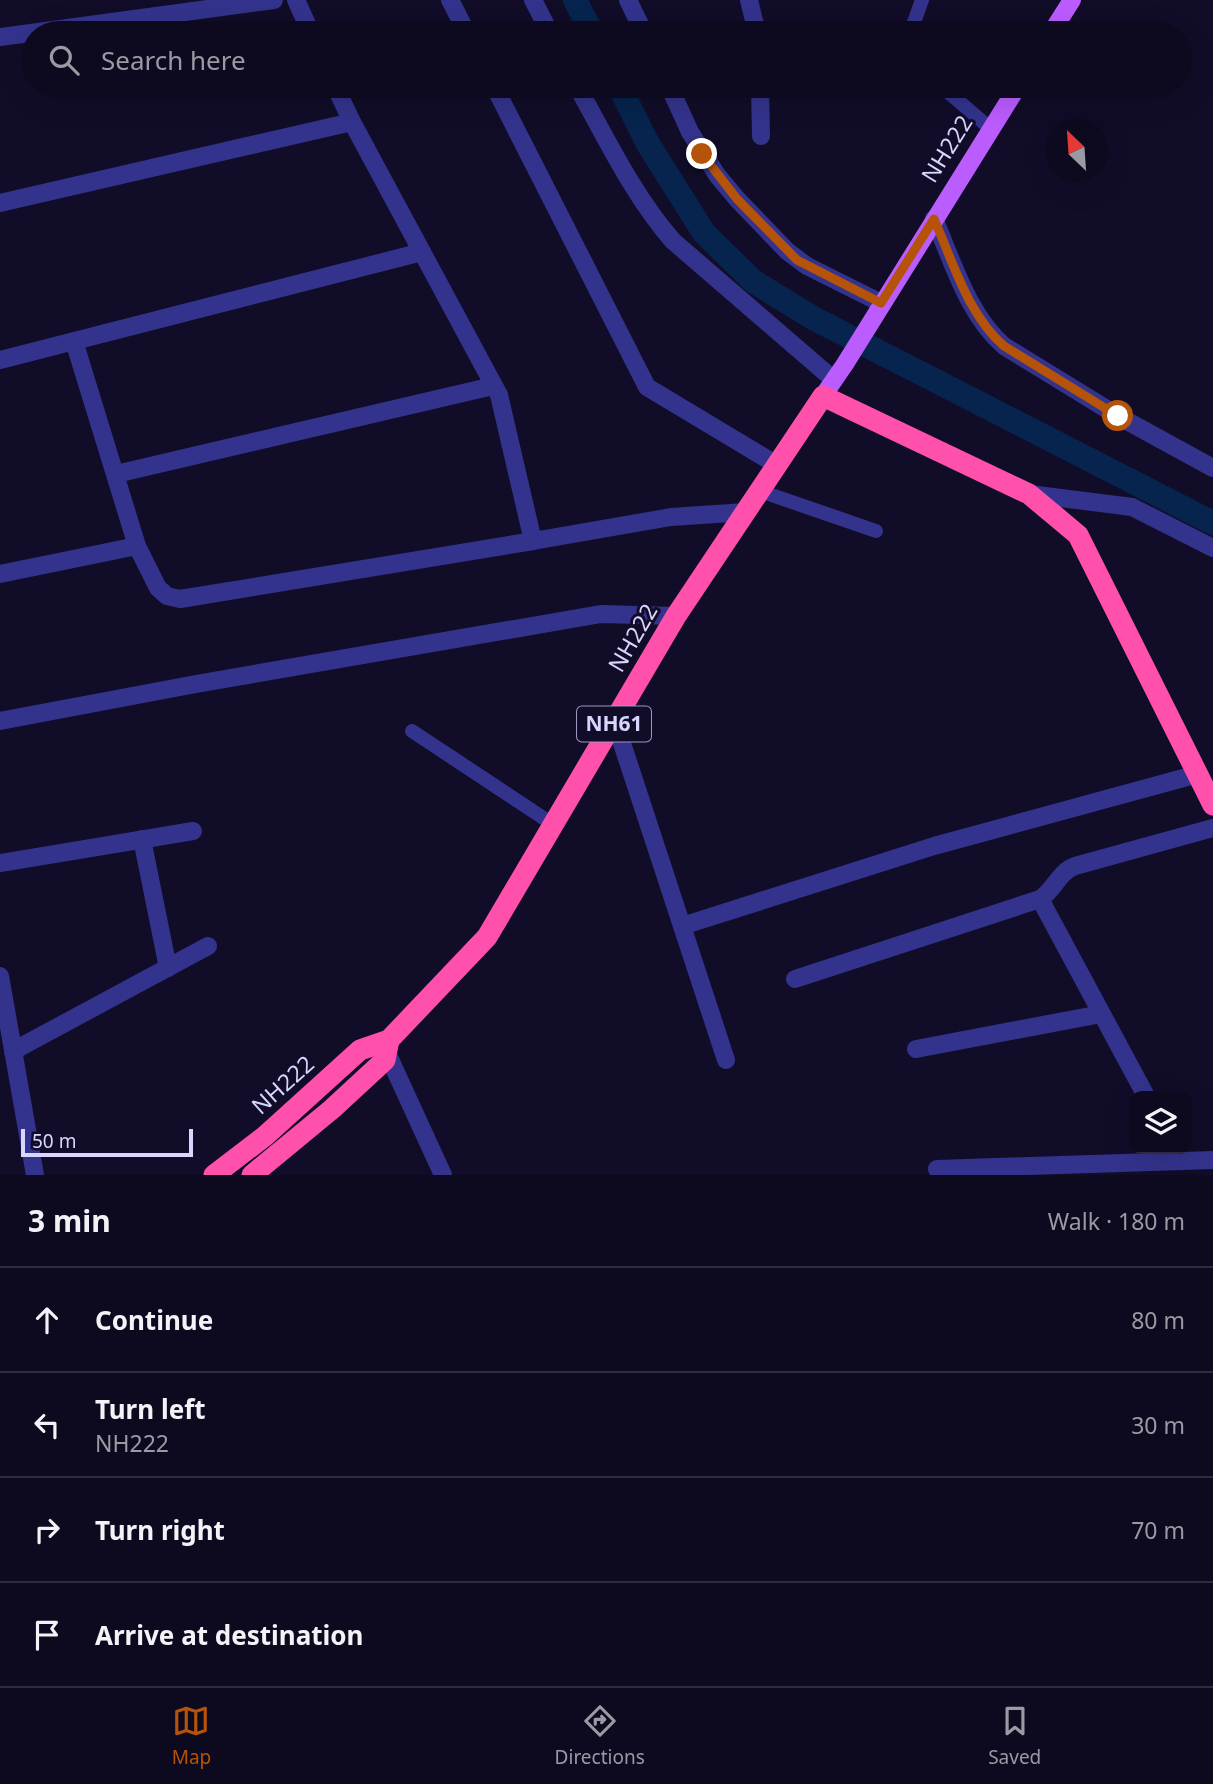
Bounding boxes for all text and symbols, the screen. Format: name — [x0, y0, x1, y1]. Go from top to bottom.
search box — [21, 21, 1192, 98]
icon: search — [45, 41, 83, 79]
text: Search here — [101, 42, 246, 78]
street label: NH222 — [913, 109, 979, 188]
north arrow — [1045, 119, 1108, 182]
route end — [686, 138, 717, 169]
route start — [1102, 400, 1133, 431]
street label: NH222 — [600, 597, 664, 678]
road number: NH61 — [577, 706, 651, 742]
street label: NH222 — [244, 1048, 321, 1121]
map controls — [1129, 1091, 1192, 1154]
button: layers — [1129, 1091, 1192, 1154]
scale bar — [21, 1126, 192, 1158]
text: 50 m — [32, 1128, 76, 1154]
text: 3 min — [28, 1200, 111, 1241]
text: Walk · 180 m — [1048, 1205, 1185, 1237]
icon: ahead — [28, 1301, 66, 1339]
text: Continue — [95, 1302, 213, 1338]
text: 80 m — [1131, 1304, 1185, 1336]
text: Turn left — [95, 1391, 206, 1427]
icon: left — [28, 1406, 66, 1444]
text: 30 m — [1131, 1409, 1185, 1441]
text: NH222 — [95, 1427, 169, 1459]
icon: right — [28, 1511, 66, 1549]
text: Turn right — [95, 1512, 225, 1548]
text: 70 m — [1131, 1514, 1185, 1546]
icon: arrive — [28, 1616, 66, 1654]
text: Arrive at destination — [95, 1617, 364, 1653]
tab: Map — [172, 1702, 211, 1770]
tab: Directions — [555, 1702, 645, 1770]
tab: Saved — [988, 1702, 1041, 1770]

